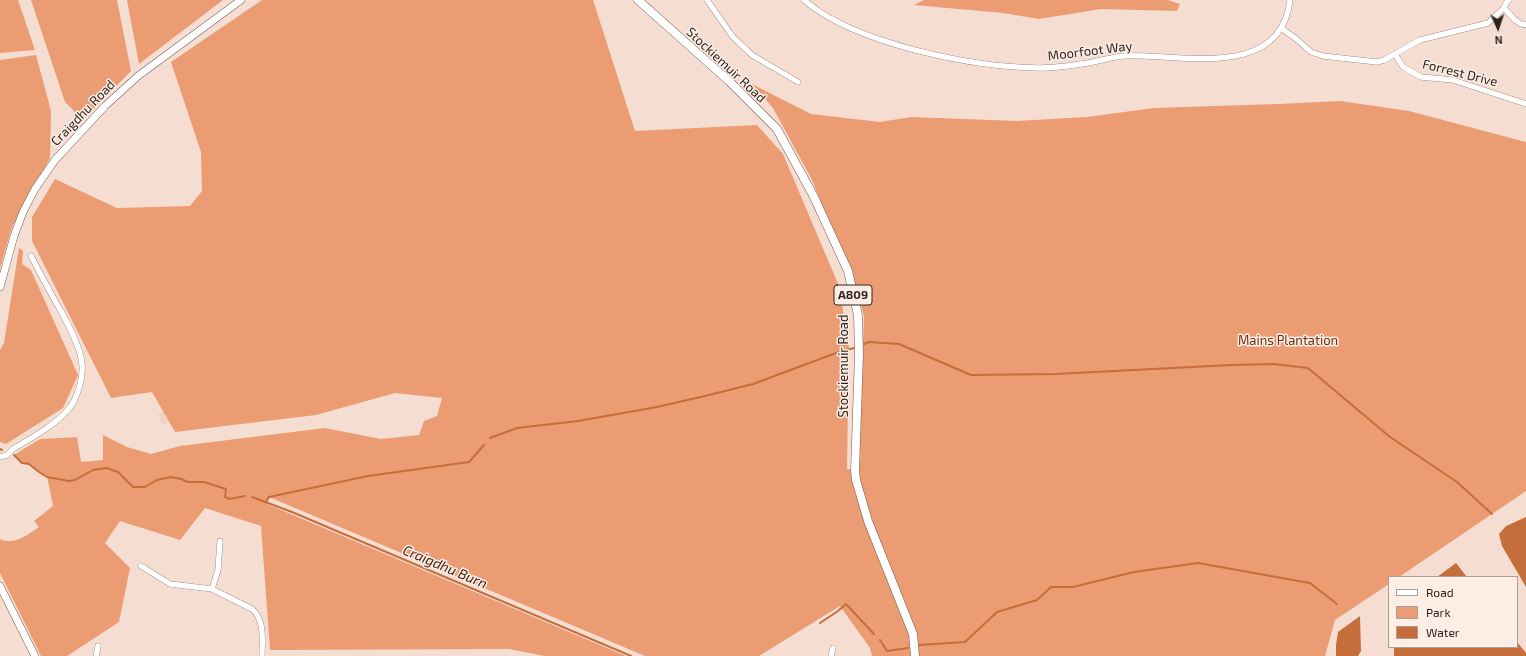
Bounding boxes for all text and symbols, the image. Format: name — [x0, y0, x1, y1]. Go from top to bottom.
north arrow — [1478, 8, 1518, 48]
street label: Stockiemuir Road — [683, 24, 769, 106]
text: N — [1494, 34, 1503, 47]
street label: Moorfoot Way — [1047, 38, 1133, 64]
street label: Forrest Drive — [1421, 56, 1499, 90]
street label: Craigdhu Road — [48, 77, 118, 149]
road number: A809 — [834, 285, 872, 305]
street label: Stockiemuir Road — [836, 315, 852, 417]
park label: Mains Plantation — [1238, 333, 1338, 349]
water label: Craigdhu Burn — [400, 542, 490, 592]
legend — [1388, 576, 1518, 648]
text: Road — [1426, 585, 1454, 599]
text: Park — [1426, 605, 1451, 619]
text: Water — [1426, 625, 1460, 639]

